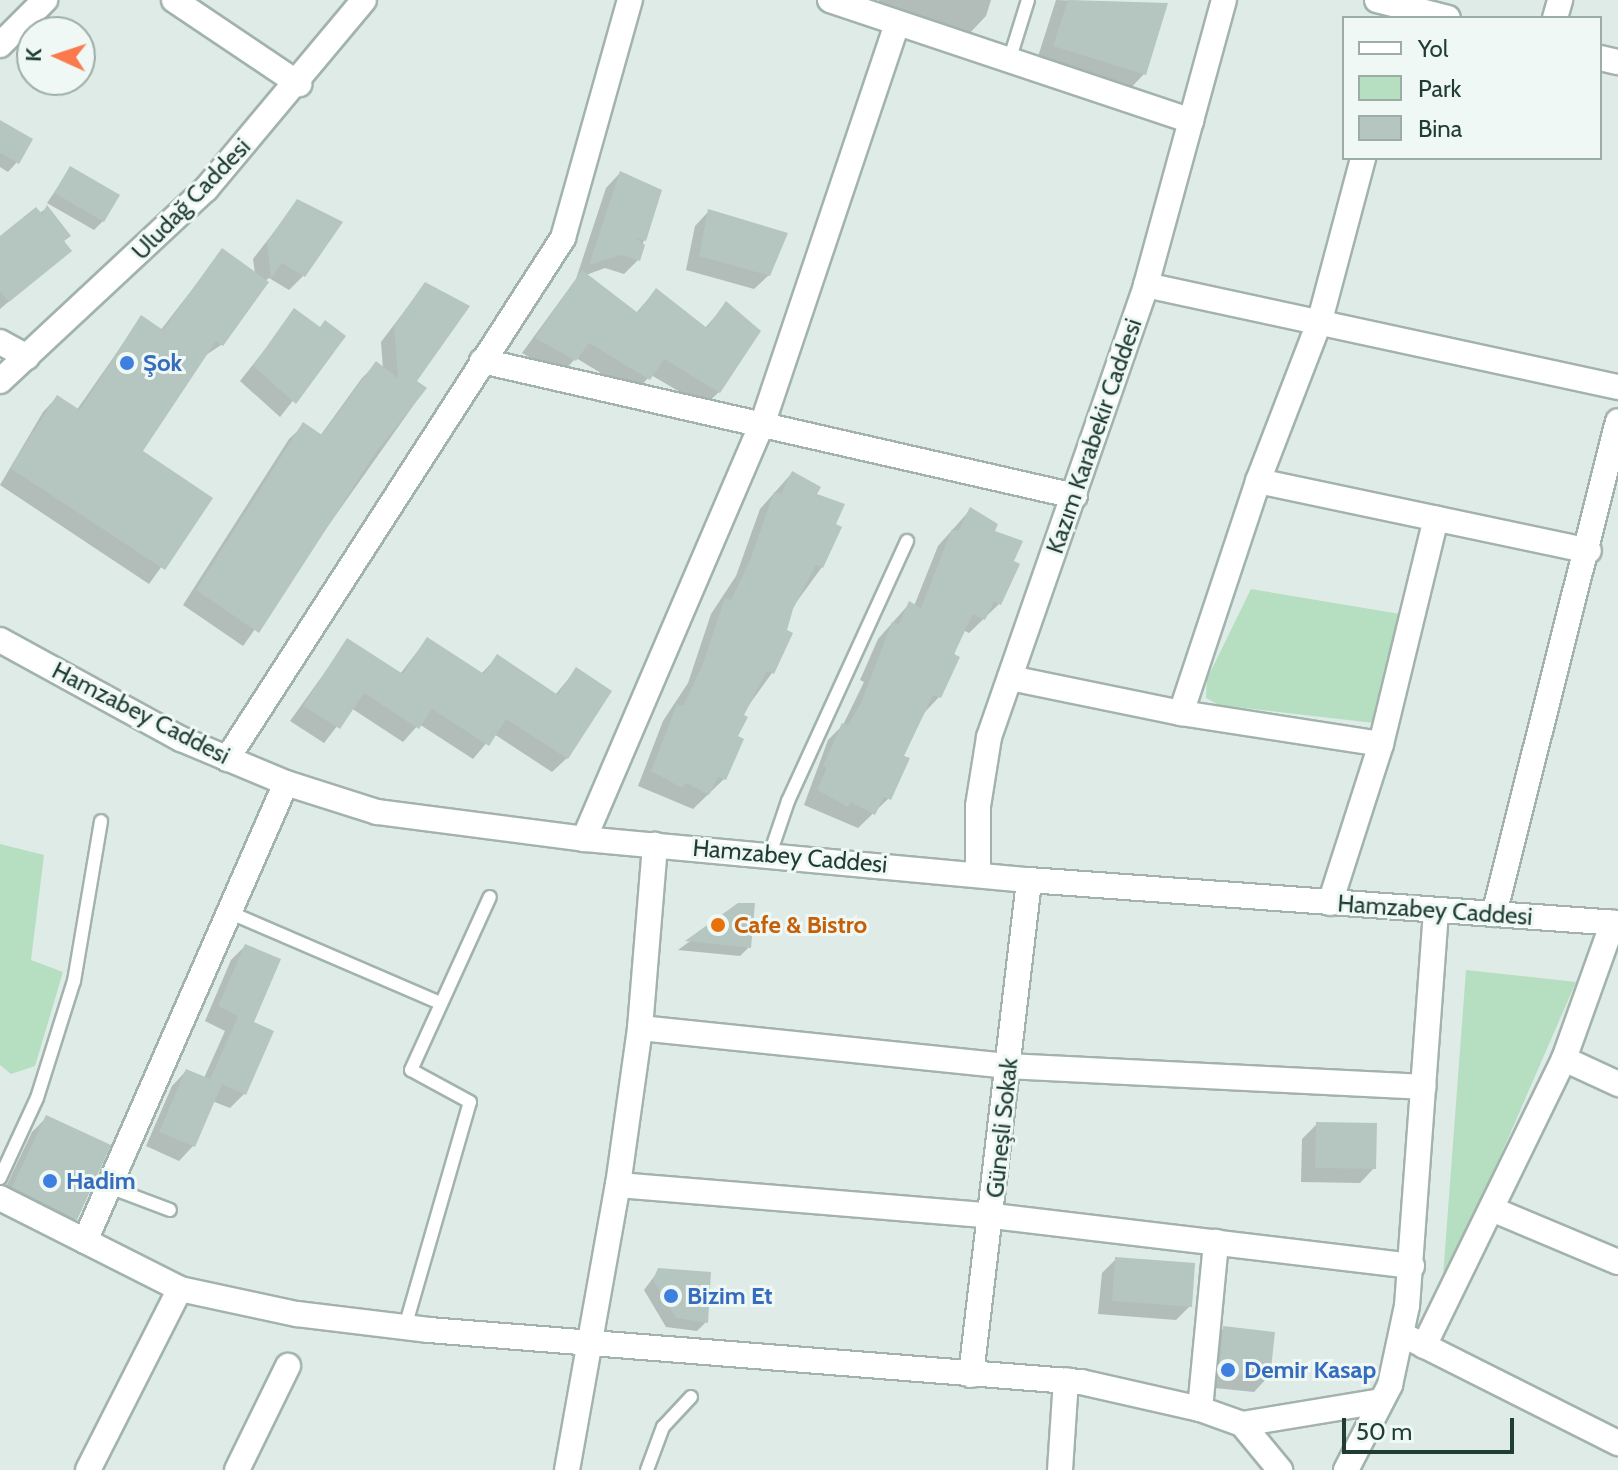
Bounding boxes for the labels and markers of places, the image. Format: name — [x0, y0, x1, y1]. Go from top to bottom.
place label: Şok — [143, 349, 182, 377]
marker: Şok — [118, 354, 136, 372]
place label: Cafe & Bistro — [734, 911, 867, 939]
marker: Cafe & Bistro — [709, 916, 727, 934]
place label: Hadim — [66, 1167, 136, 1195]
marker: Hadim — [41, 1172, 59, 1190]
place label: Bizim Et — [687, 1282, 773, 1310]
marker: Bizim Et — [662, 1287, 680, 1305]
place label: Demir Kasap — [1244, 1356, 1376, 1384]
marker: Demir Kasap — [1219, 1361, 1237, 1379]

